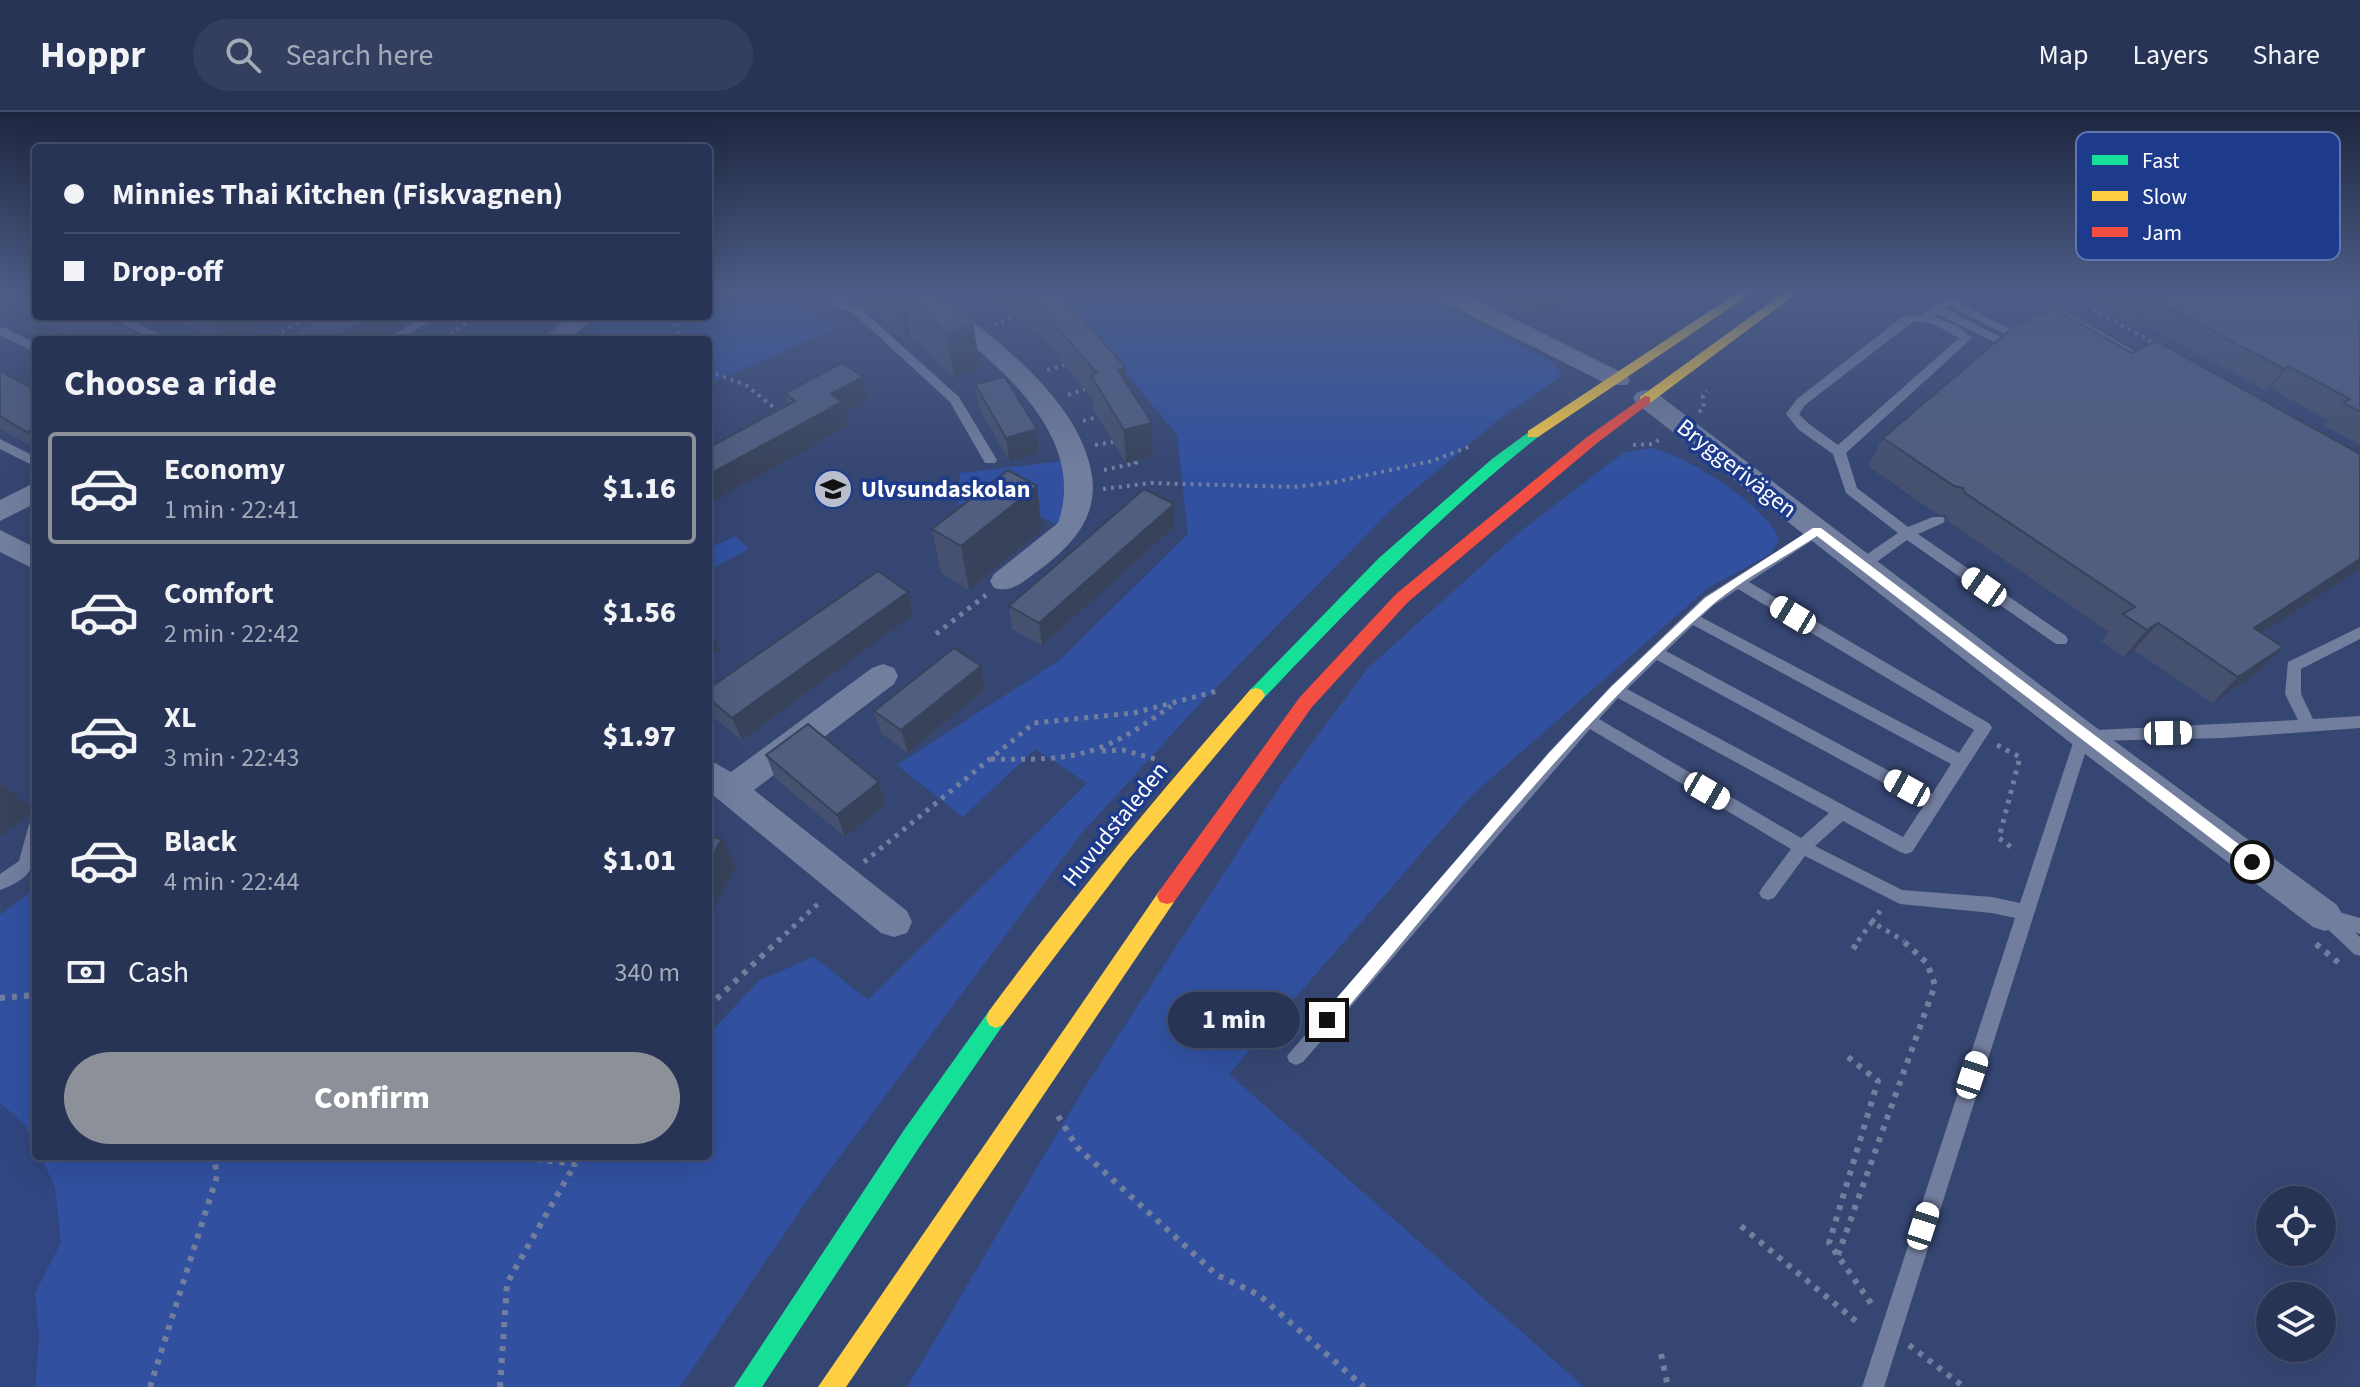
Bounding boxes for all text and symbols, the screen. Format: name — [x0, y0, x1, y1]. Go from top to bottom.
search box — [193, 19, 753, 91]
text: Hoppr — [40, 28, 145, 82]
icon: search — [221, 33, 265, 77]
text: Search here — [285, 34, 433, 77]
text: Map — [2038, 35, 2088, 75]
text: Layers — [2132, 35, 2208, 75]
text: Share — [2252, 35, 2320, 75]
legend — [2076, 132, 2340, 260]
text: Fast — [2142, 145, 2180, 177]
text: Minnies Thai Kitchen (Fiskvagnen) — [112, 173, 563, 216]
text: Slow — [2142, 181, 2187, 213]
text: Jam — [2142, 217, 2182, 249]
text: Drop-off — [112, 250, 223, 293]
text: Choose a ride — [64, 358, 277, 409]
street label: Bryggerivägen — [1669, 410, 1804, 526]
text: Economy — [164, 448, 285, 491]
icon: car — [68, 452, 140, 524]
text: $1.16 — [603, 467, 676, 510]
school or university icon: Ulvsundaskolan — [812, 468, 854, 510]
place label: Ulvsundaskolan — [861, 472, 1030, 507]
text: 1 min · 22:41 — [164, 491, 299, 528]
car — [1957, 563, 2011, 611]
text: Comfort — [164, 572, 274, 615]
icon: car — [68, 576, 140, 648]
text: $1.56 — [603, 591, 676, 634]
car — [1766, 592, 1820, 638]
text: 2 min · 22:42 — [164, 615, 299, 652]
text: XL — [164, 696, 197, 739]
icon: car — [68, 700, 140, 772]
text: $1.97 — [603, 715, 676, 758]
car — [2144, 721, 2192, 745]
text: 3 min · 22:43 — [164, 739, 299, 776]
street label: Huvudstaleden — [1054, 754, 1177, 894]
car — [1880, 766, 1934, 810]
car — [1680, 769, 1734, 813]
text: Black — [164, 820, 237, 863]
icon: car — [68, 824, 140, 896]
text: $1.01 — [603, 839, 676, 882]
route start — [2234, 844, 2270, 880]
text: 4 min · 22:44 — [164, 863, 299, 900]
icon: cash — [64, 950, 108, 994]
text: Cash — [128, 951, 189, 994]
text: 340 m — [614, 954, 680, 991]
callout: 1 min — [1167, 992, 1299, 1048]
text: 1 min — [1202, 1001, 1266, 1038]
route end — [1309, 1002, 1345, 1038]
car — [1953, 1048, 1991, 1102]
button: Confirm — [64, 1052, 680, 1144]
map controls — [2256, 1186, 2336, 1362]
button: locate — [2256, 1186, 2336, 1266]
car — [1904, 1199, 1942, 1253]
button: layers — [2256, 1282, 2336, 1362]

